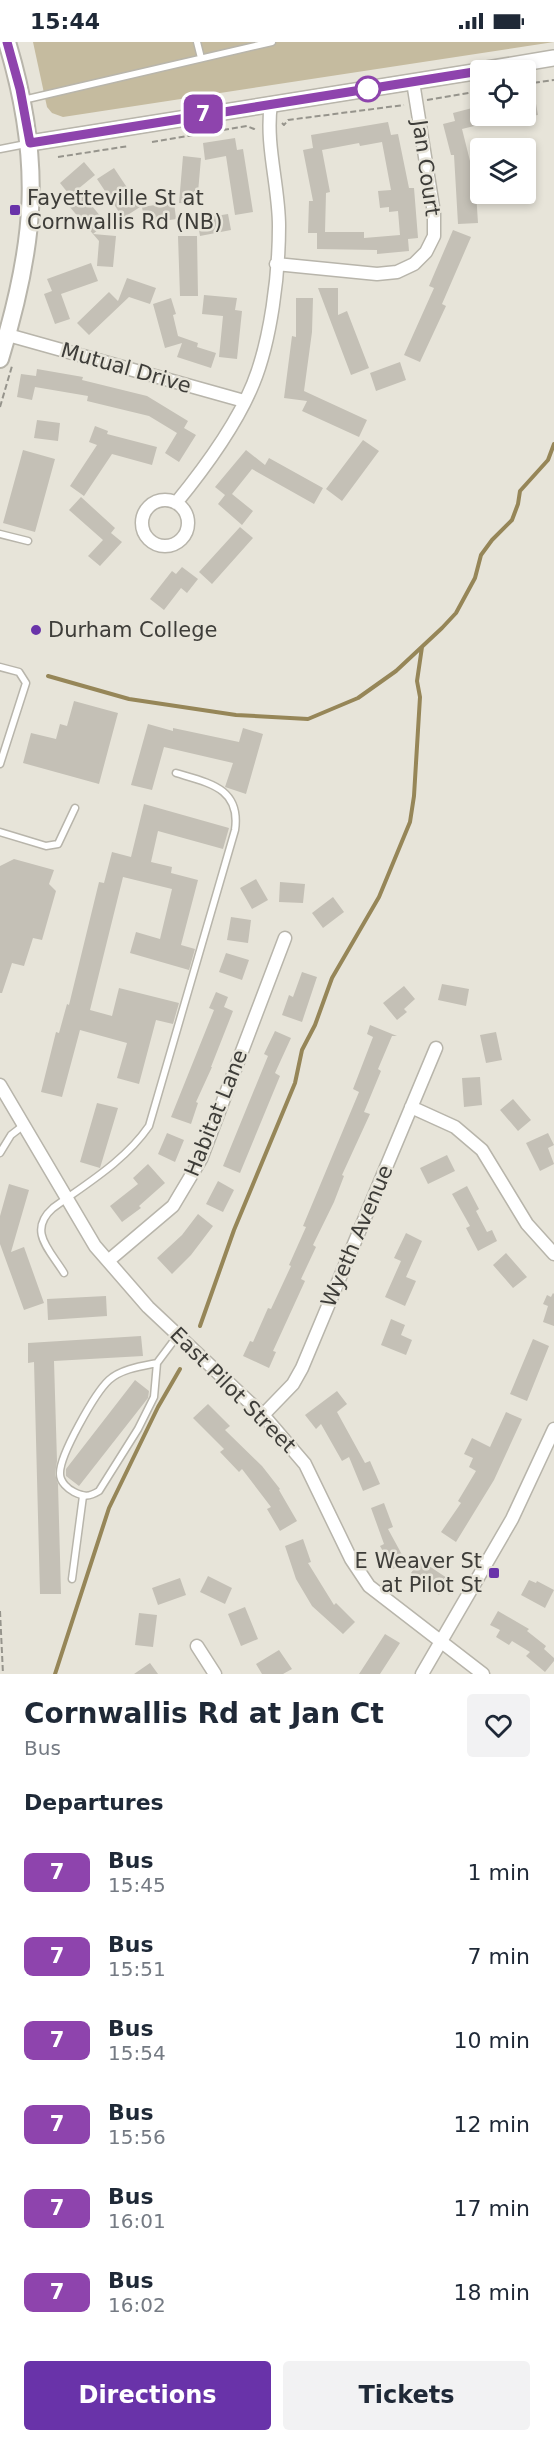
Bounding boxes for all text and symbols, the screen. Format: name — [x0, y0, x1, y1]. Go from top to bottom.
text: 15:44 — [30, 9, 100, 34]
map controls — [470, 60, 536, 204]
button: locate — [470, 60, 536, 126]
unlabelled marker — [355, 76, 381, 102]
line badge: 7 — [184, 94, 222, 134]
text: 7 — [196, 102, 210, 126]
street label: Jan Court — [407, 116, 445, 218]
button: layers — [470, 138, 536, 204]
place label: Fayetteville St at Cornwallis Rd (NB) — [27, 186, 222, 234]
marker: Fayetteville St at Cornwallis Rd (NB) — [8, 203, 22, 217]
street label: Mutual Drive — [58, 338, 194, 398]
place label: Durham College — [48, 618, 217, 642]
marker: Durham College — [29, 623, 43, 637]
street label: Habitat Lane — [180, 1046, 252, 1180]
street label: Wyeth Avenue — [316, 1161, 398, 1311]
street label: East Pilot Street — [165, 1322, 301, 1458]
place label: E Weaver St at Pilot St — [355, 1549, 482, 1597]
marker: E Weaver St at Pilot St — [487, 1566, 501, 1580]
button: heart — [467, 1694, 530, 1757]
text: Cornwallis Rd at Jan Ct — [24, 1697, 384, 1730]
text: Bus — [24, 1736, 61, 1760]
text: Departures — [24, 1790, 164, 1815]
text: Bus — [108, 1848, 154, 1873]
text: 7 — [50, 1860, 64, 1884]
text: 1 min — [468, 1860, 530, 1885]
text: 15:45 — [108, 1873, 166, 1897]
text: Bus — [108, 1932, 154, 1957]
text: 7 — [50, 1944, 64, 1968]
text: 7 min — [468, 1944, 530, 1969]
text: 15:51 — [108, 1957, 166, 1981]
text: Bus — [108, 2016, 154, 2041]
text: 7 — [50, 2028, 64, 2052]
text: 10 min — [454, 2028, 530, 2053]
text: 15:54 — [108, 2041, 166, 2065]
text: Bus — [108, 2100, 154, 2125]
text: 7 — [50, 2112, 64, 2136]
text: 12 min — [454, 2112, 530, 2137]
text: 15:56 — [108, 2125, 166, 2149]
text: Bus — [108, 2184, 154, 2209]
text: 7 — [50, 2196, 64, 2220]
text: 17 min — [454, 2196, 530, 2221]
text: 16:01 — [108, 2209, 166, 2233]
text: Bus — [108, 2268, 154, 2293]
text: 7 — [50, 2280, 64, 2304]
text: 18 min — [454, 2280, 530, 2305]
text: 16:02 — [108, 2293, 166, 2317]
button: Directions — [24, 2361, 271, 2430]
button: Tickets — [283, 2361, 530, 2430]

